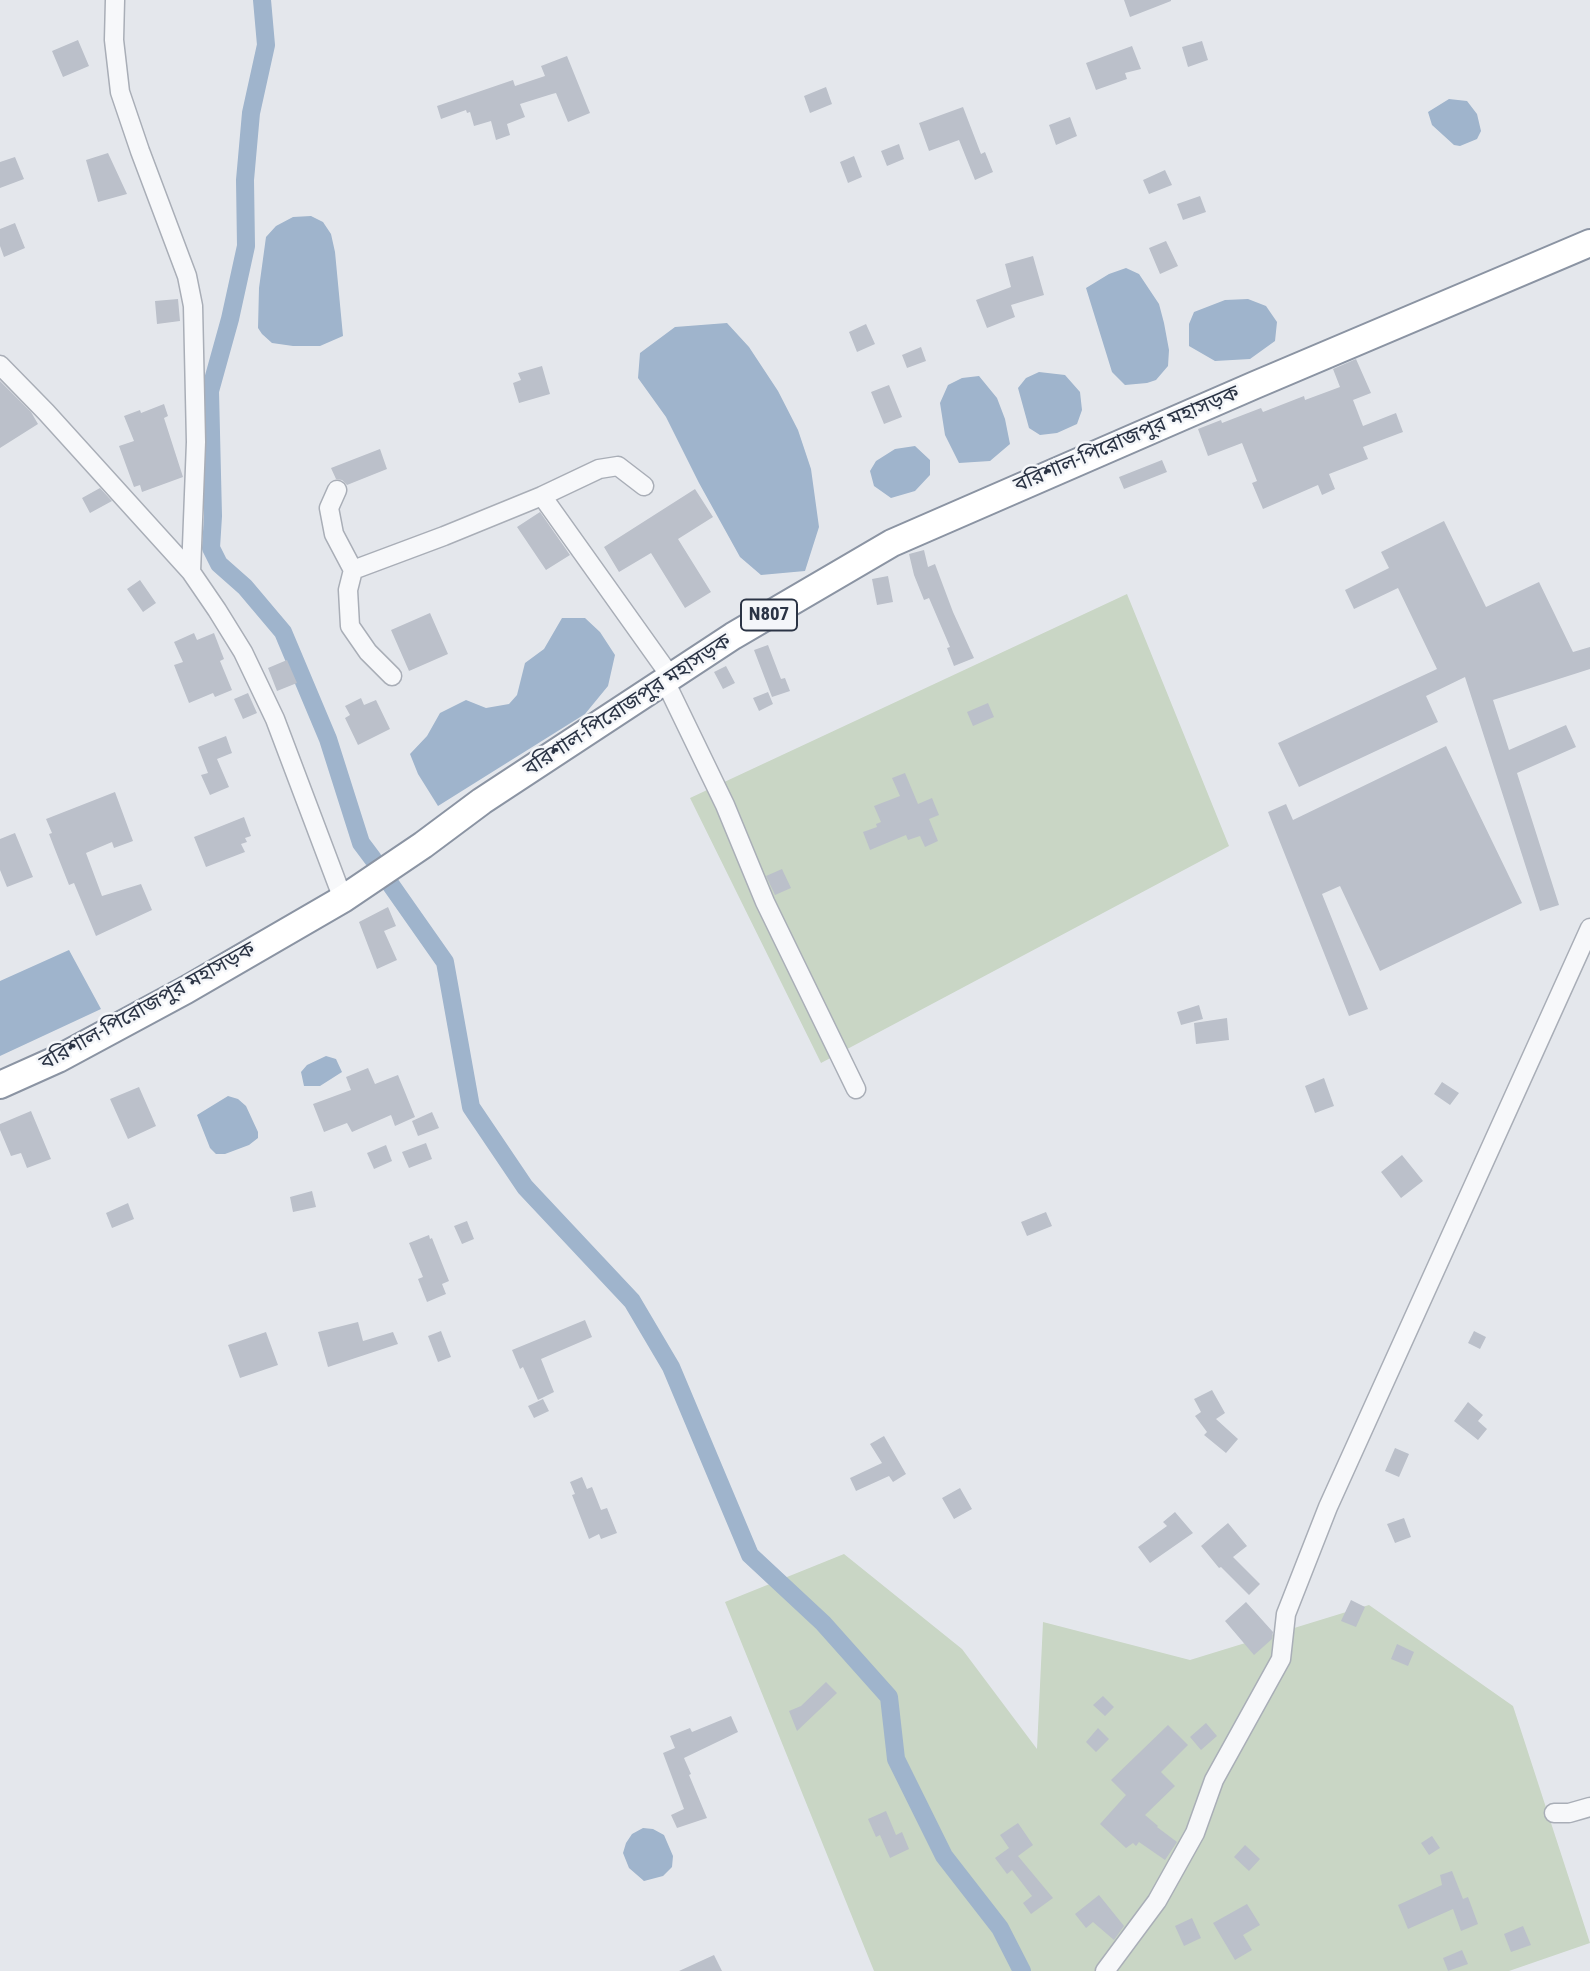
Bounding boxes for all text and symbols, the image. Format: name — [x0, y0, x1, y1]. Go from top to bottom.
street label: বরিশাল-পিরোজপুর মহাসড়ক — [1010, 381, 1244, 499]
road number: N807 — [741, 600, 797, 630]
street label: বরিশাল-পিরোজপুর মহাসড়ক — [519, 629, 737, 783]
street label: বরিশাল-পিরোজপুর মহাসড়ক — [36, 937, 260, 1077]

